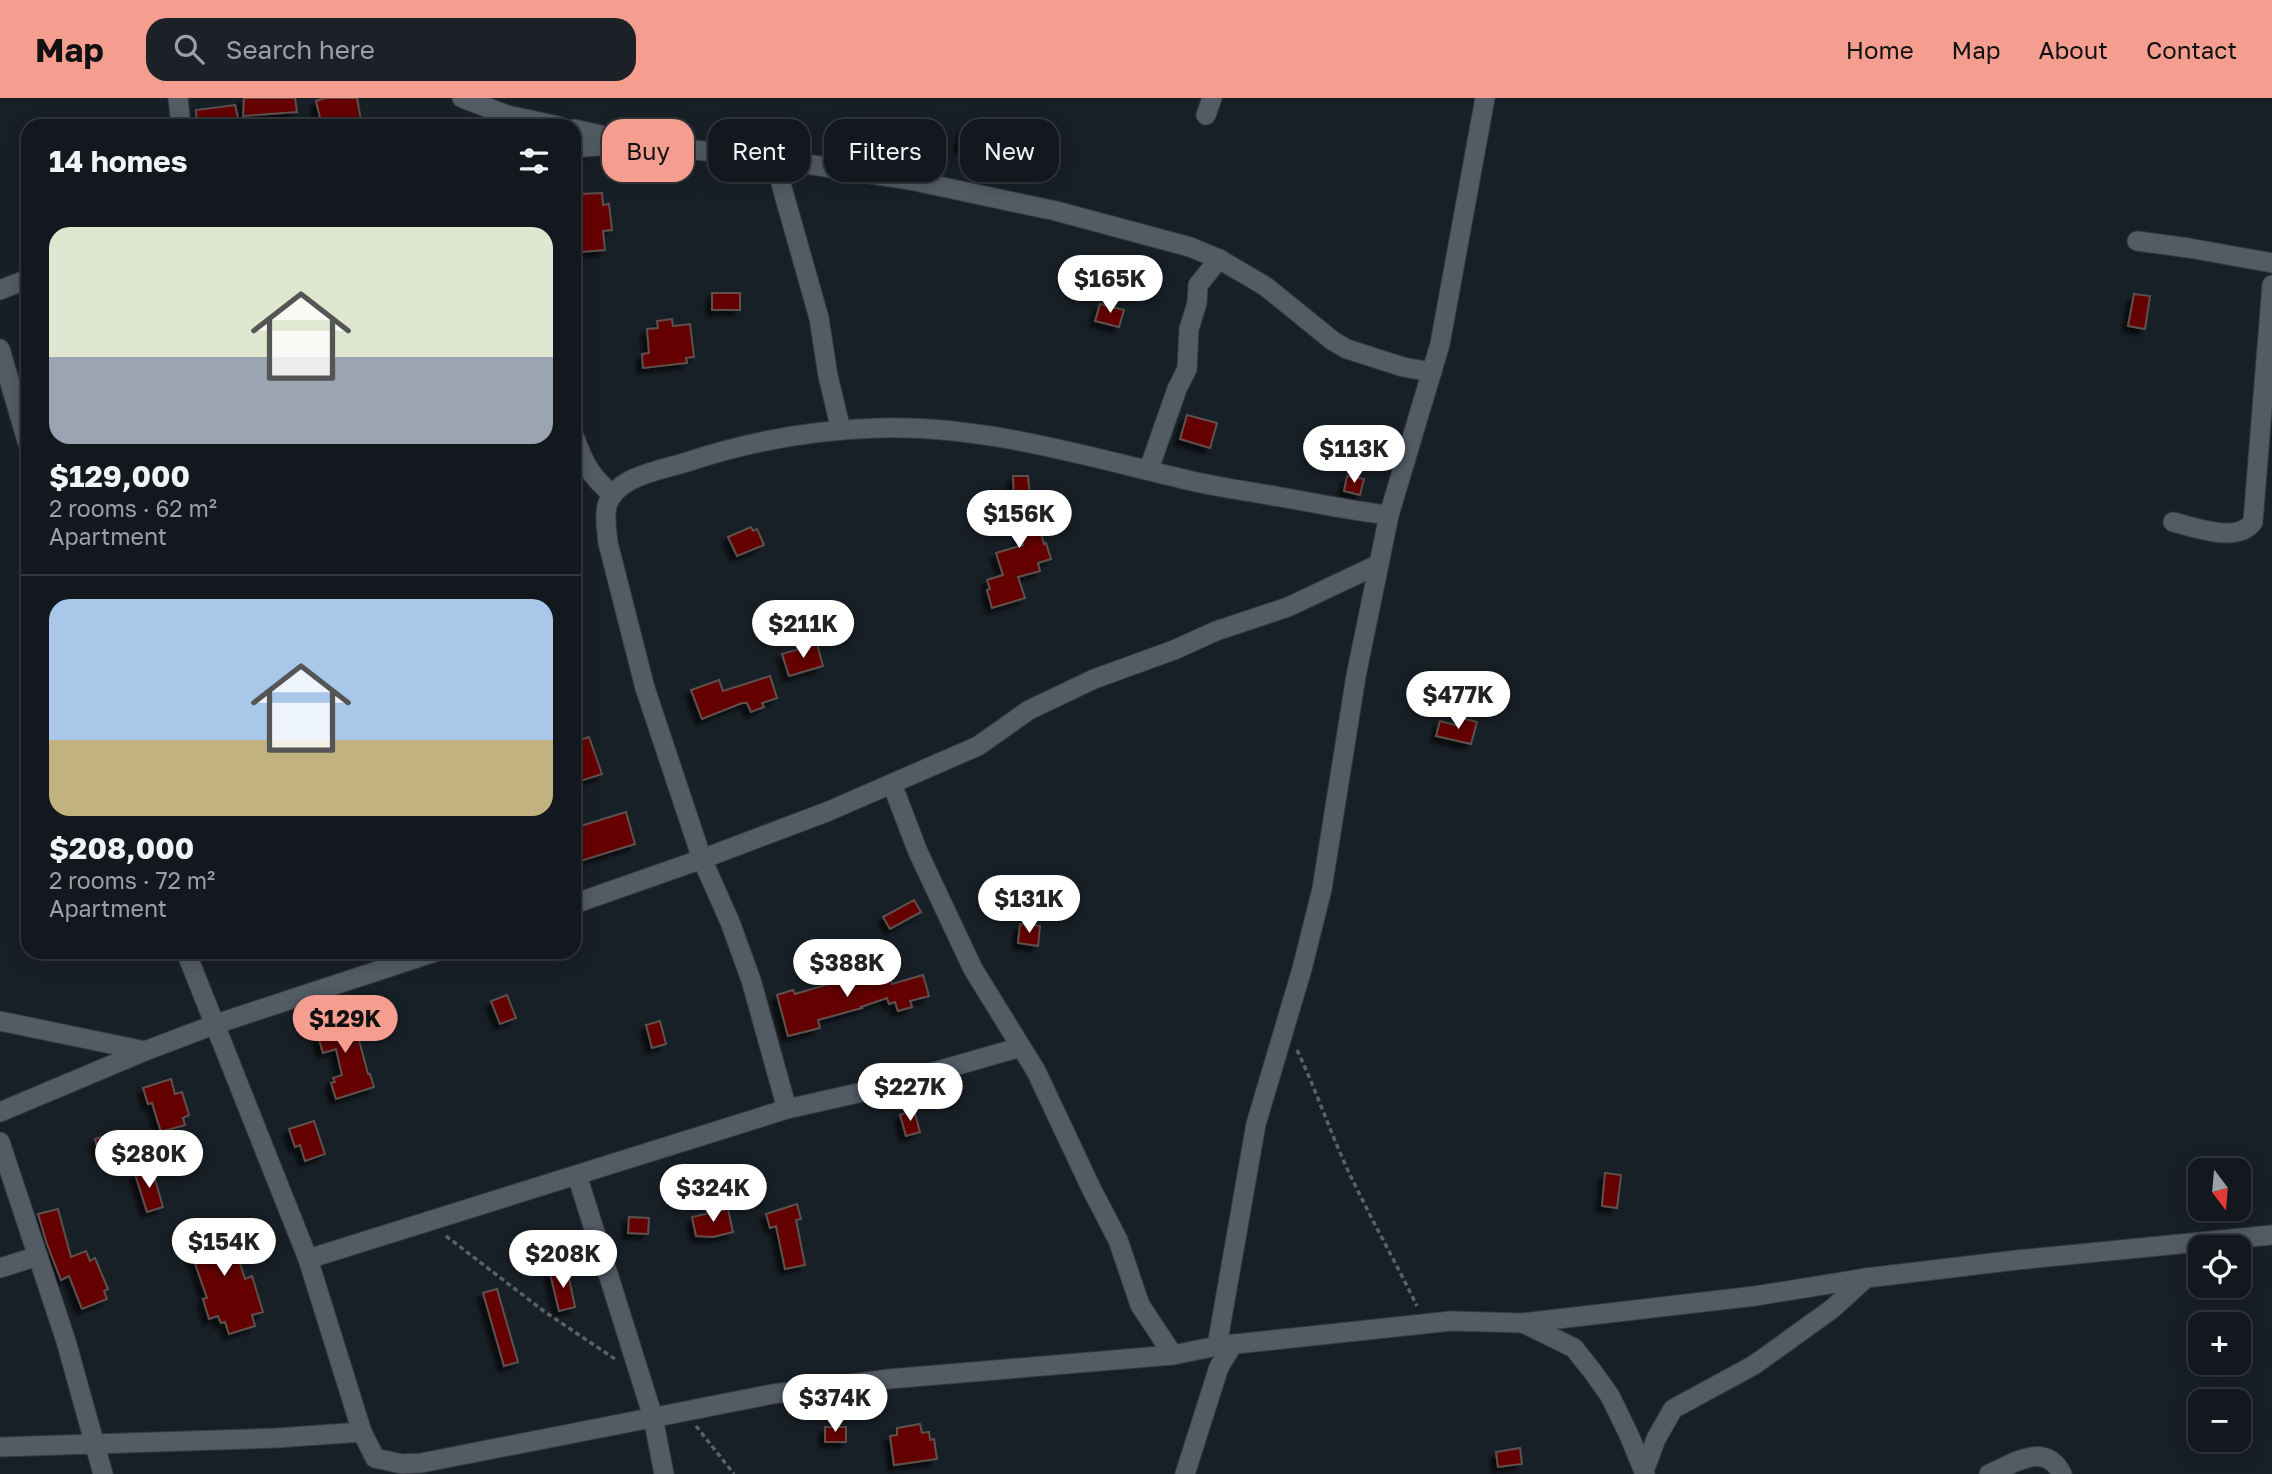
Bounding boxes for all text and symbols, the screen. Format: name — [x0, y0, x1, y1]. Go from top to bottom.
search box — [146, 18, 636, 81]
text: Map — [35, 30, 104, 69]
icon: search — [170, 30, 208, 68]
text: Search here — [226, 34, 375, 65]
text: Home — [1846, 35, 1914, 64]
text: Map — [1952, 35, 2001, 64]
text: About — [2039, 35, 2108, 64]
text: Contact — [2146, 35, 2237, 64]
chip: Buy — [602, 119, 694, 182]
chip: Rent — [708, 119, 810, 182]
chip: Filters — [824, 119, 946, 182]
chip: New — [960, 119, 1059, 182]
icon: filters — [515, 142, 553, 180]
text: 14 homes — [49, 143, 188, 179]
pin: $165K — [1061, 256, 1159, 315]
text: $165K — [1074, 264, 1146, 292]
icon: home — [238, 273, 364, 399]
pin: $113K — [1305, 426, 1403, 485]
text: $113K — [1319, 434, 1389, 462]
text: $129,000 — [49, 458, 190, 494]
pin: $156K — [970, 490, 1068, 550]
text: 2 rooms · 62 m² — [49, 494, 217, 522]
text: $156K — [983, 499, 1055, 527]
text: Apartment — [49, 522, 167, 550]
pin: $211K — [754, 601, 852, 660]
text: $211K — [768, 609, 838, 637]
icon: home — [238, 645, 364, 771]
pin: $477K — [1409, 672, 1507, 731]
text: $477K — [1422, 680, 1494, 708]
text: $208,000 — [49, 830, 194, 866]
text: 2 rooms · 72 m² — [49, 866, 215, 894]
pin: $131K — [980, 876, 1078, 935]
text: $131K — [994, 884, 1064, 912]
text: Apartment — [49, 894, 167, 922]
pin: $388K — [798, 940, 896, 999]
text: $388K — [809, 948, 885, 976]
pin: $129K — [296, 996, 394, 1055]
text: $129K — [309, 1004, 381, 1032]
pin: $227K — [861, 1063, 959, 1123]
text: $227K — [874, 1072, 946, 1100]
pin: $280K — [100, 1130, 198, 1190]
text: $280K — [111, 1139, 187, 1167]
north arrow — [2188, 1158, 2250, 1222]
map controls — [2188, 1158, 2251, 1452]
pin: $324K — [664, 1164, 762, 1224]
text: $324K — [676, 1173, 750, 1201]
pin: $154K — [175, 1218, 273, 1278]
text: $154K — [188, 1227, 260, 1255]
pin: $208K — [514, 1230, 612, 1290]
button: locate — [2188, 1235, 2251, 1298]
text: $208K — [525, 1239, 601, 1267]
button: + — [2188, 1312, 2251, 1375]
pin: $374K — [786, 1374, 884, 1434]
text: $374K — [798, 1383, 872, 1411]
button: − — [2188, 1389, 2251, 1452]

